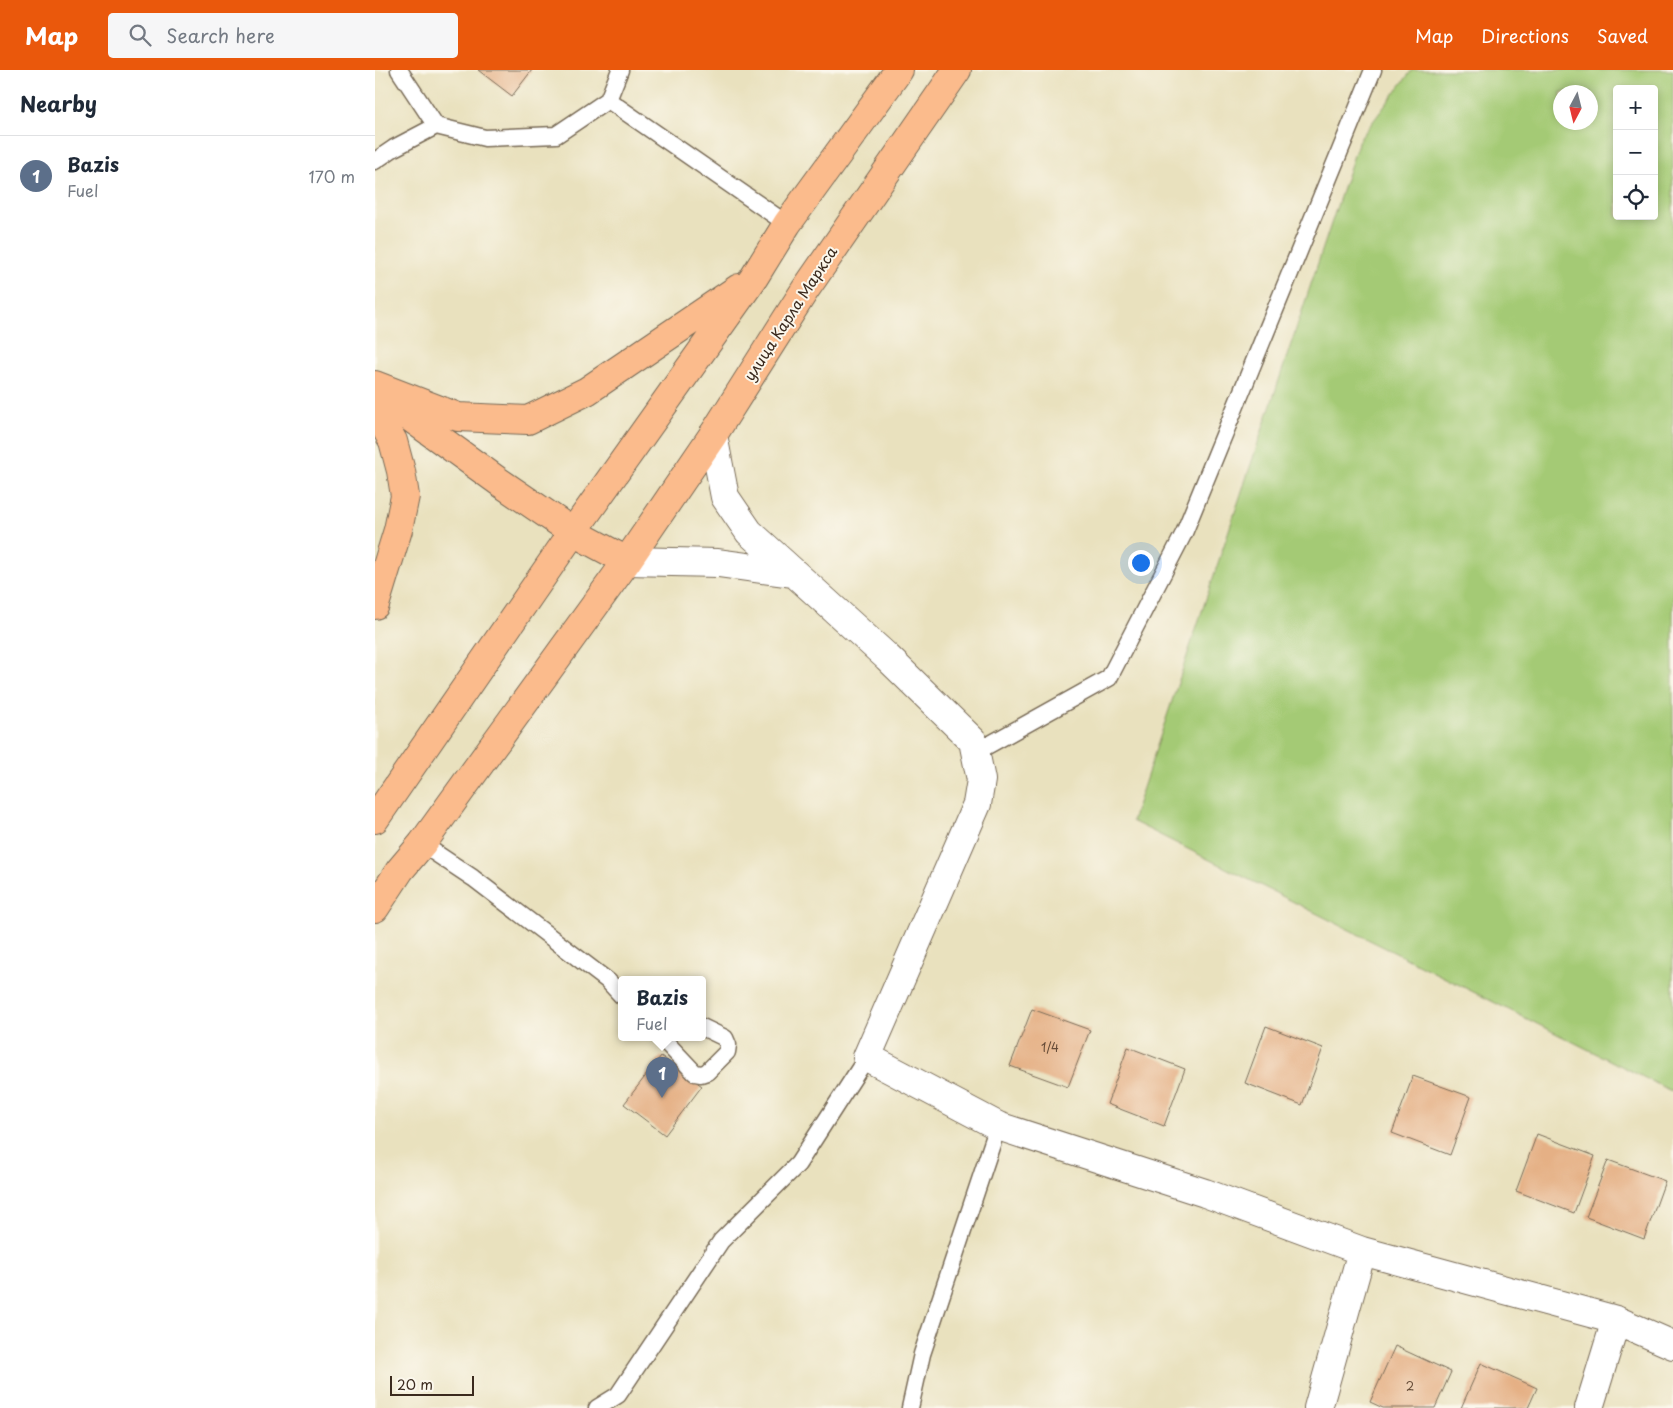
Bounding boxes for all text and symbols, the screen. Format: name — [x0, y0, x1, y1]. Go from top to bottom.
search box — [108, 13, 458, 58]
text: Map — [25, 17, 78, 53]
icon: search — [126, 21, 154, 49]
text: Search here — [166, 21, 275, 49]
text: Map — [1415, 22, 1453, 49]
text: Directions — [1481, 22, 1569, 49]
text: Saved — [1597, 22, 1648, 49]
north arrow — [1553, 85, 1598, 130]
map controls — [1613, 85, 1658, 220]
button: + — [1613, 85, 1658, 130]
text: Nearby — [20, 87, 97, 119]
button: − — [1613, 130, 1658, 175]
text: Bazis — [67, 150, 119, 178]
text: 1 — [32, 164, 40, 188]
text: 170 m — [309, 164, 355, 188]
button: locate — [1613, 175, 1658, 220]
text: Fuel — [67, 178, 98, 202]
street label: улица Карла Маркса — [738, 241, 842, 385]
your location — [1128, 550, 1154, 576]
popup — [618, 976, 706, 1041]
text: Bazis — [636, 983, 688, 1011]
text: Fuel — [636, 1011, 667, 1035]
house number: 1/4 — [1041, 1038, 1059, 1056]
pin: 1 — [646, 1057, 678, 1098]
scale bar — [390, 1373, 474, 1396]
text: 20 m — [397, 1374, 433, 1395]
house number: 2 — [1406, 1377, 1414, 1395]

